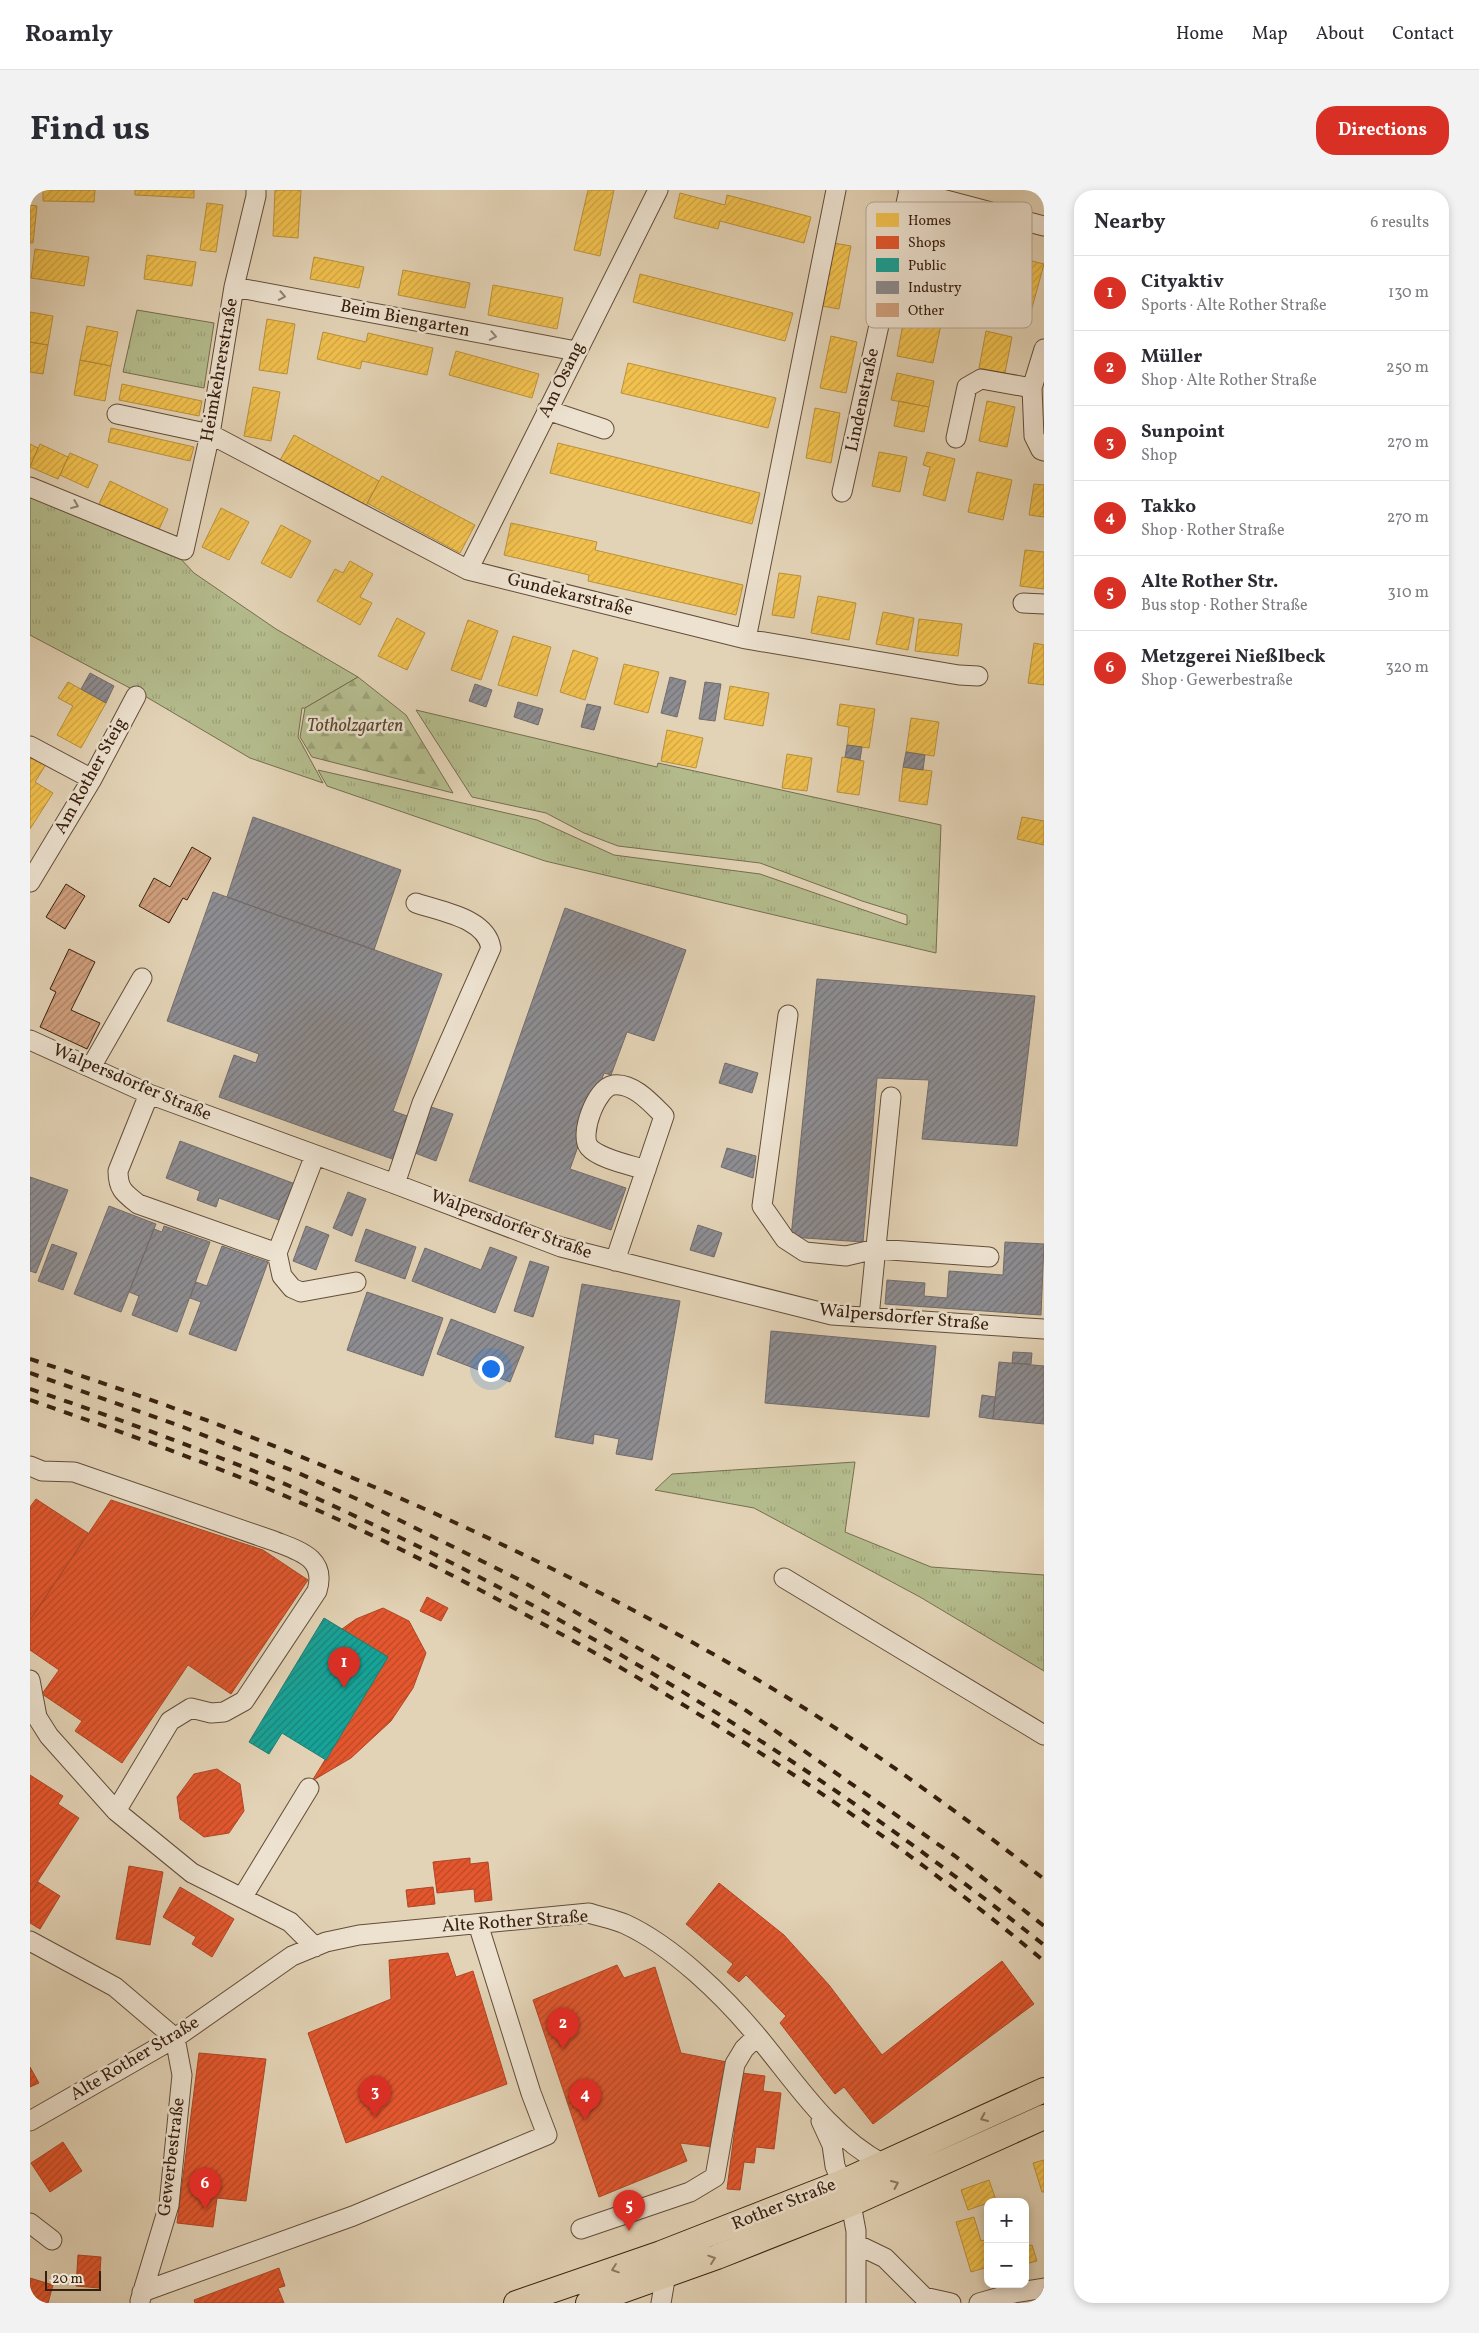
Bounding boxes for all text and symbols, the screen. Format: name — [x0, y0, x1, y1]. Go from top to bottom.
text: Roamly — [25, 18, 113, 52]
text: Home — [1176, 22, 1224, 47]
text: Map — [1252, 22, 1288, 47]
text: About — [1316, 22, 1364, 47]
text: Contact — [1392, 22, 1454, 47]
text: Find us — [30, 106, 150, 154]
button: Directions — [1316, 106, 1449, 155]
legend — [866, 202, 1032, 328]
text: Nearby — [1094, 208, 1165, 237]
text: Homes — [908, 212, 951, 231]
text: 6 results — [1370, 212, 1429, 234]
text: Shops — [908, 234, 946, 253]
text: Public — [908, 257, 946, 276]
text: Cityaktiv — [1141, 269, 1224, 295]
text: Industry — [908, 279, 962, 298]
text: 1 — [1107, 282, 1113, 304]
text: 130 m — [1388, 282, 1429, 304]
one-way arrow — [277, 291, 286, 301]
street label: Beim Biengarten — [338, 294, 472, 344]
text: Sports · Alte Rother Straße — [1141, 295, 1327, 317]
street label: Heimkehrerstraße — [195, 296, 245, 444]
text: Other — [908, 302, 944, 321]
one-way arrow — [489, 330, 498, 340]
street label: Am Osang — [533, 338, 591, 422]
text: Müller — [1141, 344, 1202, 370]
street label: Lindenstraße — [840, 346, 886, 454]
text: 2 — [1106, 357, 1114, 379]
text: 250 m — [1386, 357, 1429, 379]
text: Shop · Alte Rother Straße — [1141, 370, 1317, 392]
text: Sunpoint — [1141, 419, 1225, 445]
text: 3 — [1106, 432, 1114, 454]
text: 270 m — [1387, 432, 1429, 454]
text: Shop — [1141, 445, 1177, 467]
text: Takko — [1141, 494, 1196, 520]
one-way arrow — [70, 499, 79, 510]
text: 4 — [1105, 507, 1115, 529]
text: 270 m — [1387, 507, 1429, 529]
text: Shop · Rother Straße — [1141, 520, 1285, 542]
street label: Gundekarstraße — [504, 567, 636, 623]
text: Alte Rother Str. — [1141, 569, 1278, 595]
text: 5 — [1106, 582, 1114, 604]
text: 310 m — [1388, 582, 1429, 604]
text: Bus stop · Rother Straße — [1141, 595, 1308, 617]
text: Metzgerei Nießlbeck — [1141, 644, 1326, 670]
text: 6 — [1106, 657, 1114, 679]
text: 320 m — [1385, 657, 1429, 679]
text: Shop · Gewerbestraße — [1141, 670, 1293, 692]
street label: Am Rother Steig — [49, 713, 133, 839]
park label: Totholzgarten — [307, 714, 403, 739]
street label: Walpersdorfer Straße — [49, 1038, 215, 1128]
street label: Walpersdorfer Straße — [427, 1184, 595, 1266]
street label: Walpersdorfer Straße — [818, 1298, 990, 1338]
your location — [478, 1356, 504, 1382]
pin: 1 — [328, 1647, 360, 1688]
street label: Alte Rother Straße — [441, 1904, 589, 1940]
pin: 2 — [547, 2008, 579, 2049]
street label: Alte Rother Straße — [66, 2011, 204, 2107]
pin: 3 — [359, 2076, 391, 2117]
pin: 4 — [569, 2079, 601, 2120]
street label: Gewerbestraße — [152, 2096, 192, 2218]
one-way arrow — [980, 2112, 989, 2123]
pin: 6 — [189, 2168, 221, 2209]
street label: Rother Straße — [728, 2173, 840, 2237]
one-way arrow — [890, 2180, 899, 2191]
pin: 5 — [613, 2190, 645, 2231]
map controls — [984, 2198, 1029, 2288]
button: + — [984, 2198, 1029, 2243]
button: − — [984, 2243, 1029, 2288]
one-way arrow — [708, 2254, 716, 2264]
one-way arrow — [611, 2263, 619, 2273]
scale bar — [45, 2268, 101, 2291]
text: 20 m — [52, 2270, 83, 2289]

